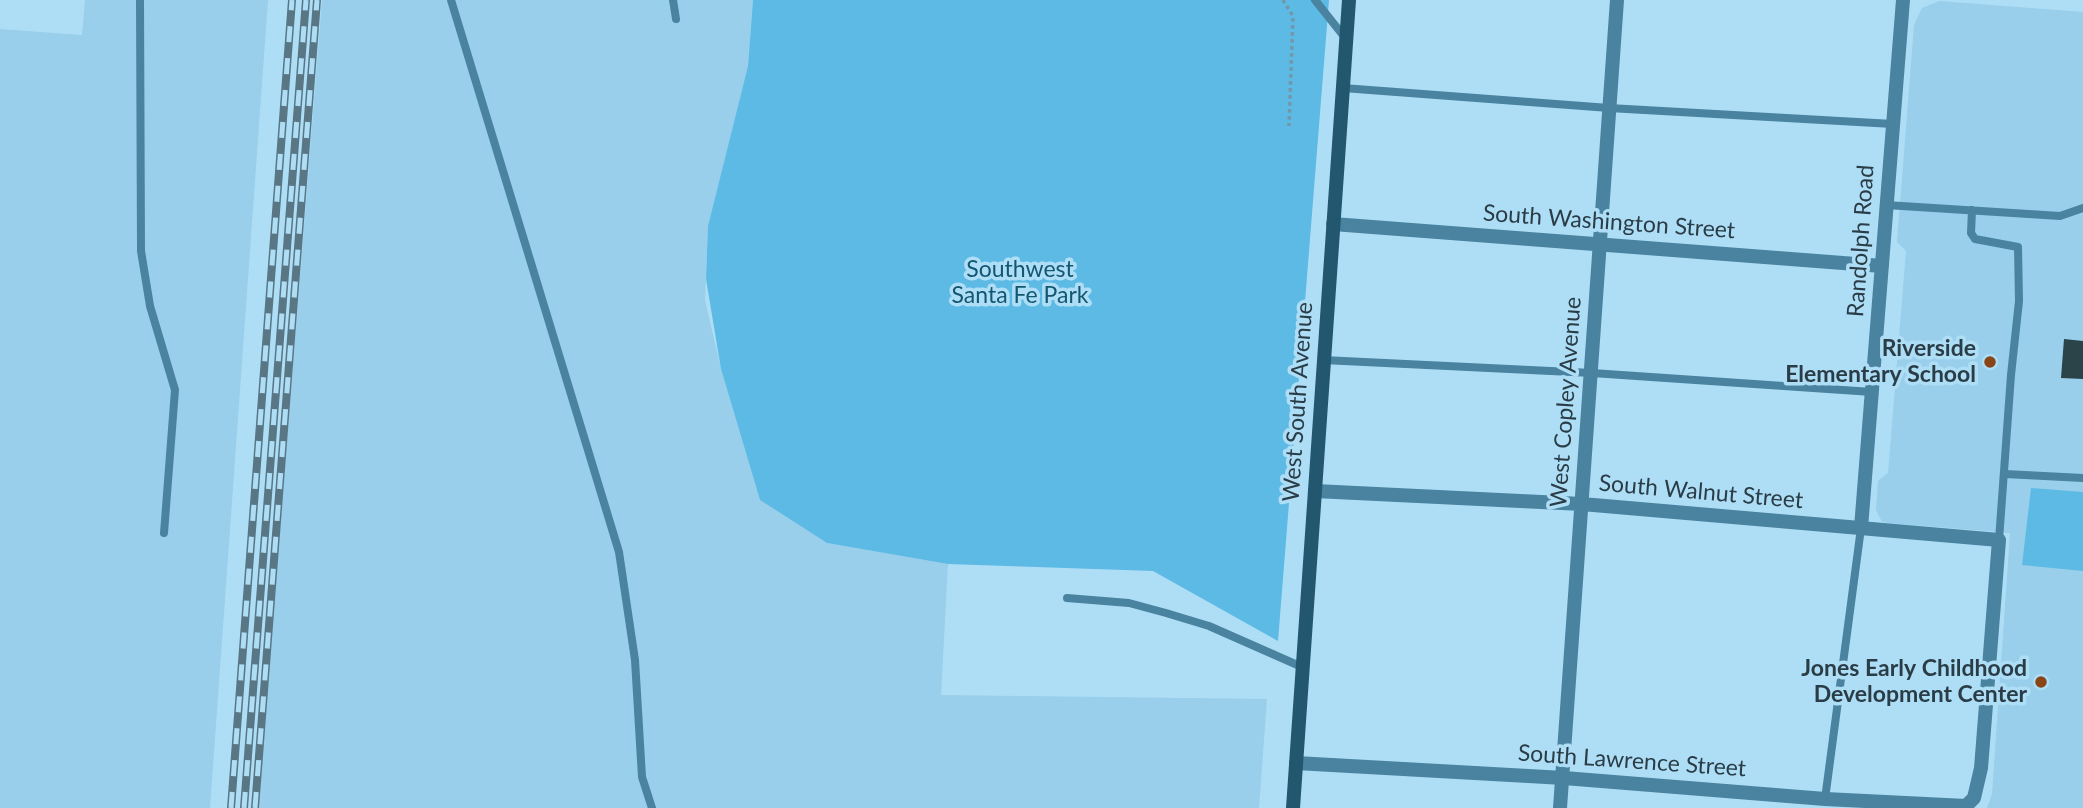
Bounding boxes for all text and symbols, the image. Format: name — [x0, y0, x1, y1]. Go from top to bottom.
street label: Randolph Road — [1842, 164, 1880, 318]
street label: South Washington Street — [1482, 199, 1736, 245]
park label: Southwest Santa Fe Park — [952, 256, 1088, 310]
street label: West Copley Avenue — [1545, 296, 1587, 508]
street label: West South Avenue — [1277, 301, 1319, 503]
place label: Riverside Elementary School — [1785, 335, 1976, 389]
marker: Riverside Elementary School — [1982, 354, 1998, 370]
street label: South Walnut Street — [1598, 469, 1804, 515]
place label: Jones Early Childhood Development Center — [1801, 655, 2027, 709]
marker: Jones Early Childhood Development Center — [2033, 674, 2049, 690]
street label: South Lawrence Street — [1517, 739, 1747, 783]

